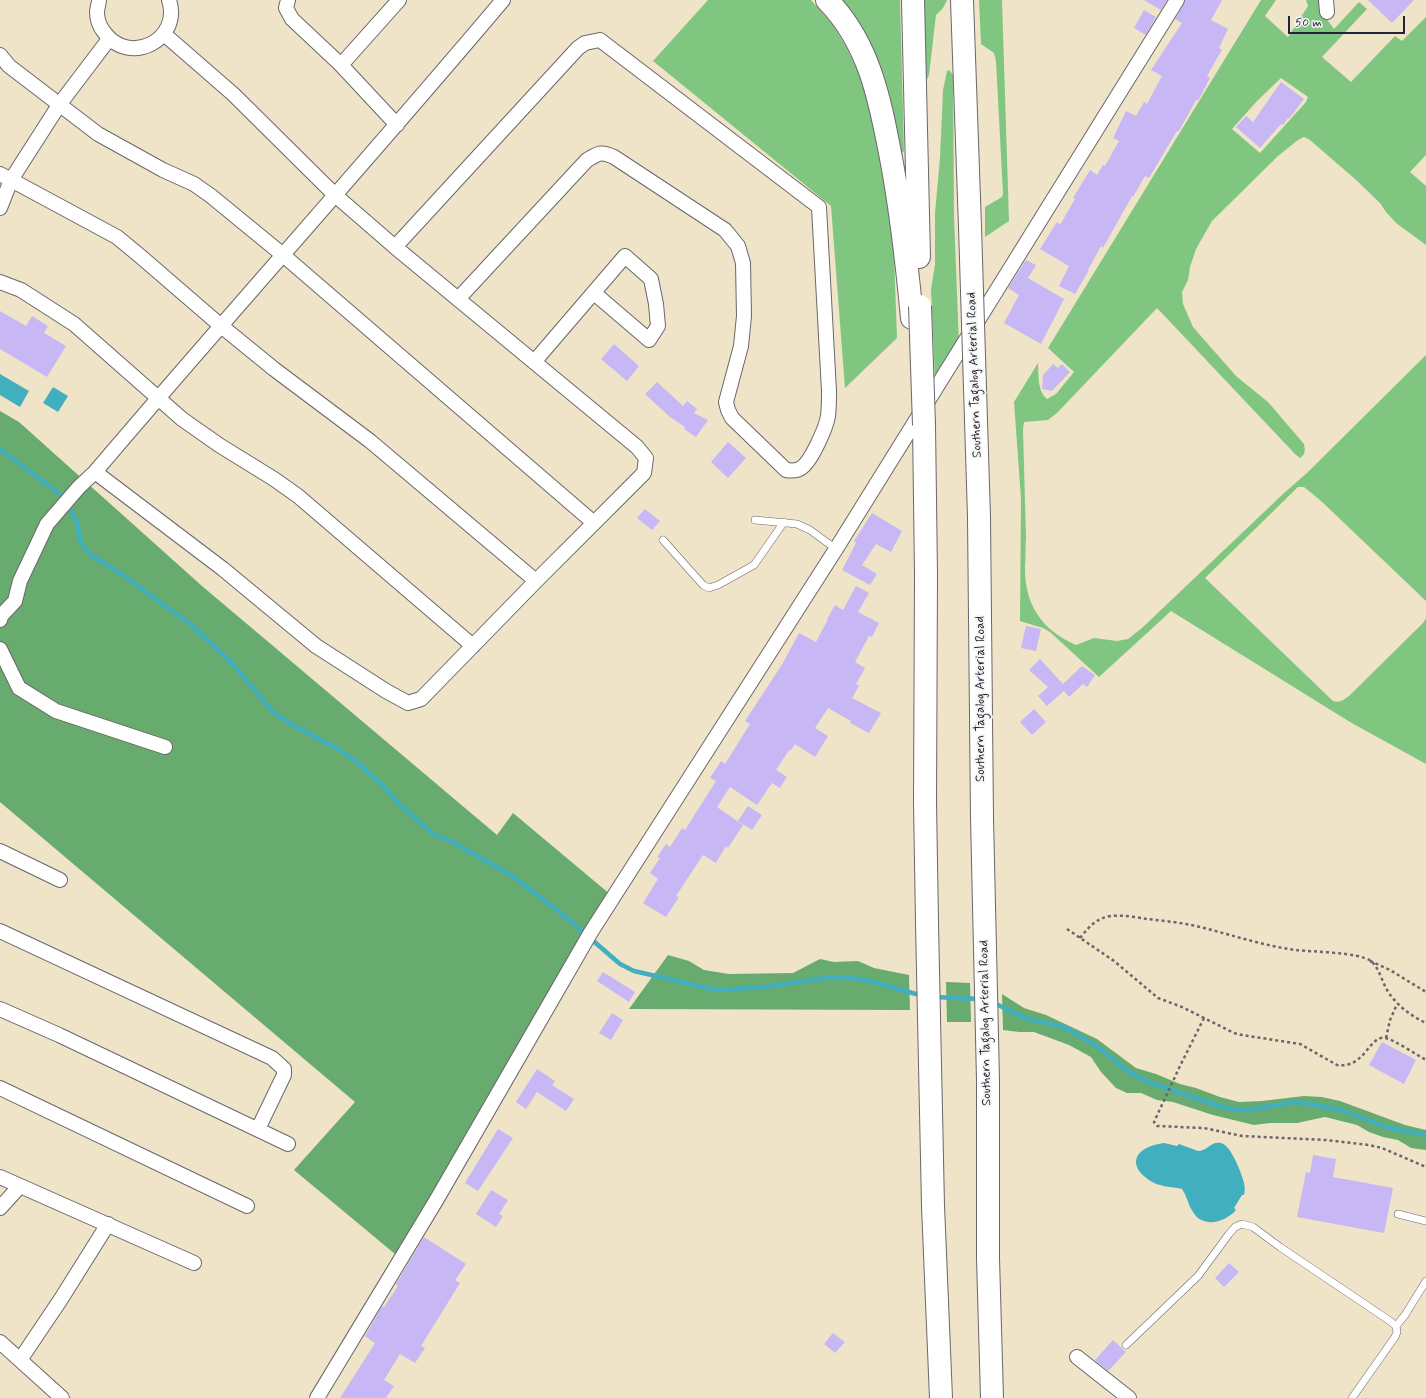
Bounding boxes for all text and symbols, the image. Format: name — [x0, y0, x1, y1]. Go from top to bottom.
scale bar — [1290, 8, 1407, 34]
text: 50 m — [1295, 15, 1322, 31]
street label: Southern Tagalog Arterial Road — [964, 292, 986, 458]
street label: Southern Tagalog Arterial Road — [973, 616, 989, 782]
street label: Southern Tagalog Arterial Road — [977, 940, 995, 1106]

